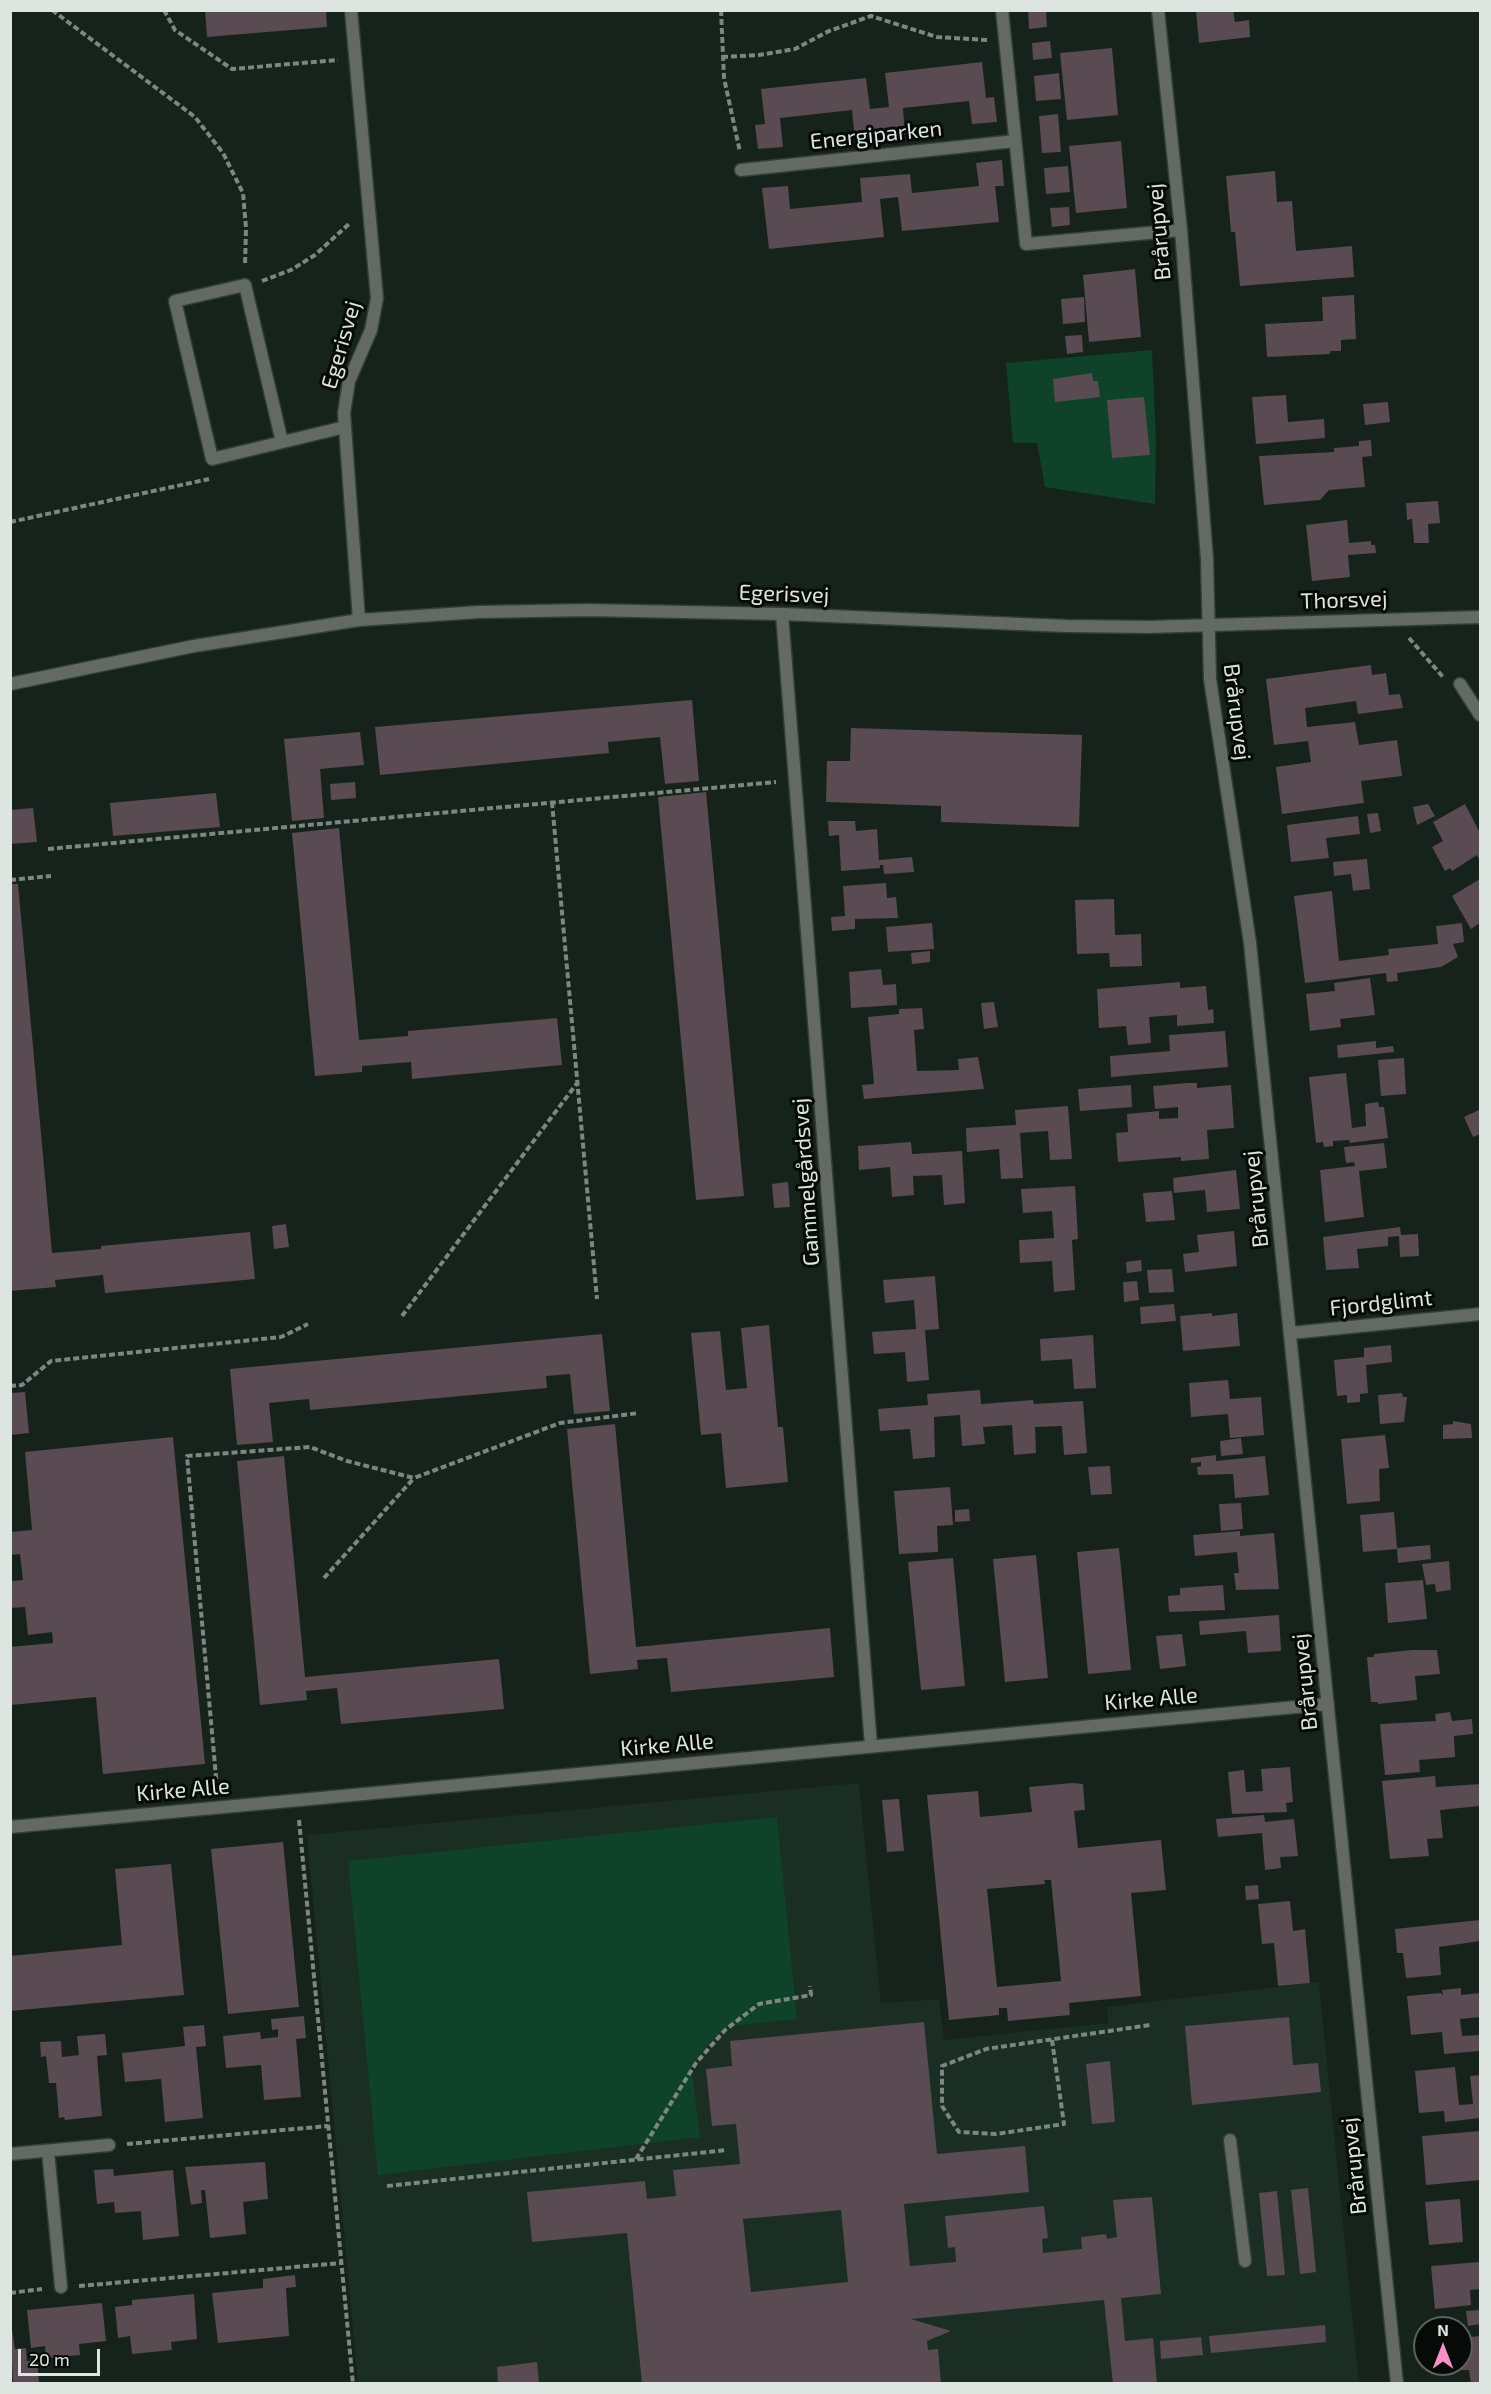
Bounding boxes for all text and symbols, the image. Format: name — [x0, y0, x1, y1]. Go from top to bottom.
street label: Energiparken — [809, 115, 943, 155]
street label: Brårupvej — [1142, 182, 1176, 282]
street label: Egerisvej — [316, 298, 366, 392]
street label: Egerisvej — [738, 579, 830, 609]
street label: Thorsvej — [1300, 585, 1388, 615]
street label: Brårupvej — [1218, 662, 1256, 762]
street label: Gammelgårdsvej — [787, 1097, 825, 1267]
street label: Brårupvej — [1238, 1149, 1274, 1249]
street label: Fjordglimt — [1328, 1284, 1434, 1322]
street label: Brårupvej — [1287, 1632, 1323, 1732]
street label: Kirke Alle — [1103, 1682, 1199, 1716]
street label: Kirke Alle — [619, 1728, 715, 1762]
street label: Kirke Alle — [135, 1773, 231, 1807]
street label: Brårupvej — [1336, 2116, 1372, 2216]
north arrow — [1413, 2316, 1473, 2376]
text: N — [1437, 2320, 1449, 2339]
scale bar — [21, 2337, 104, 2375]
text: 20 m — [29, 2348, 70, 2370]

